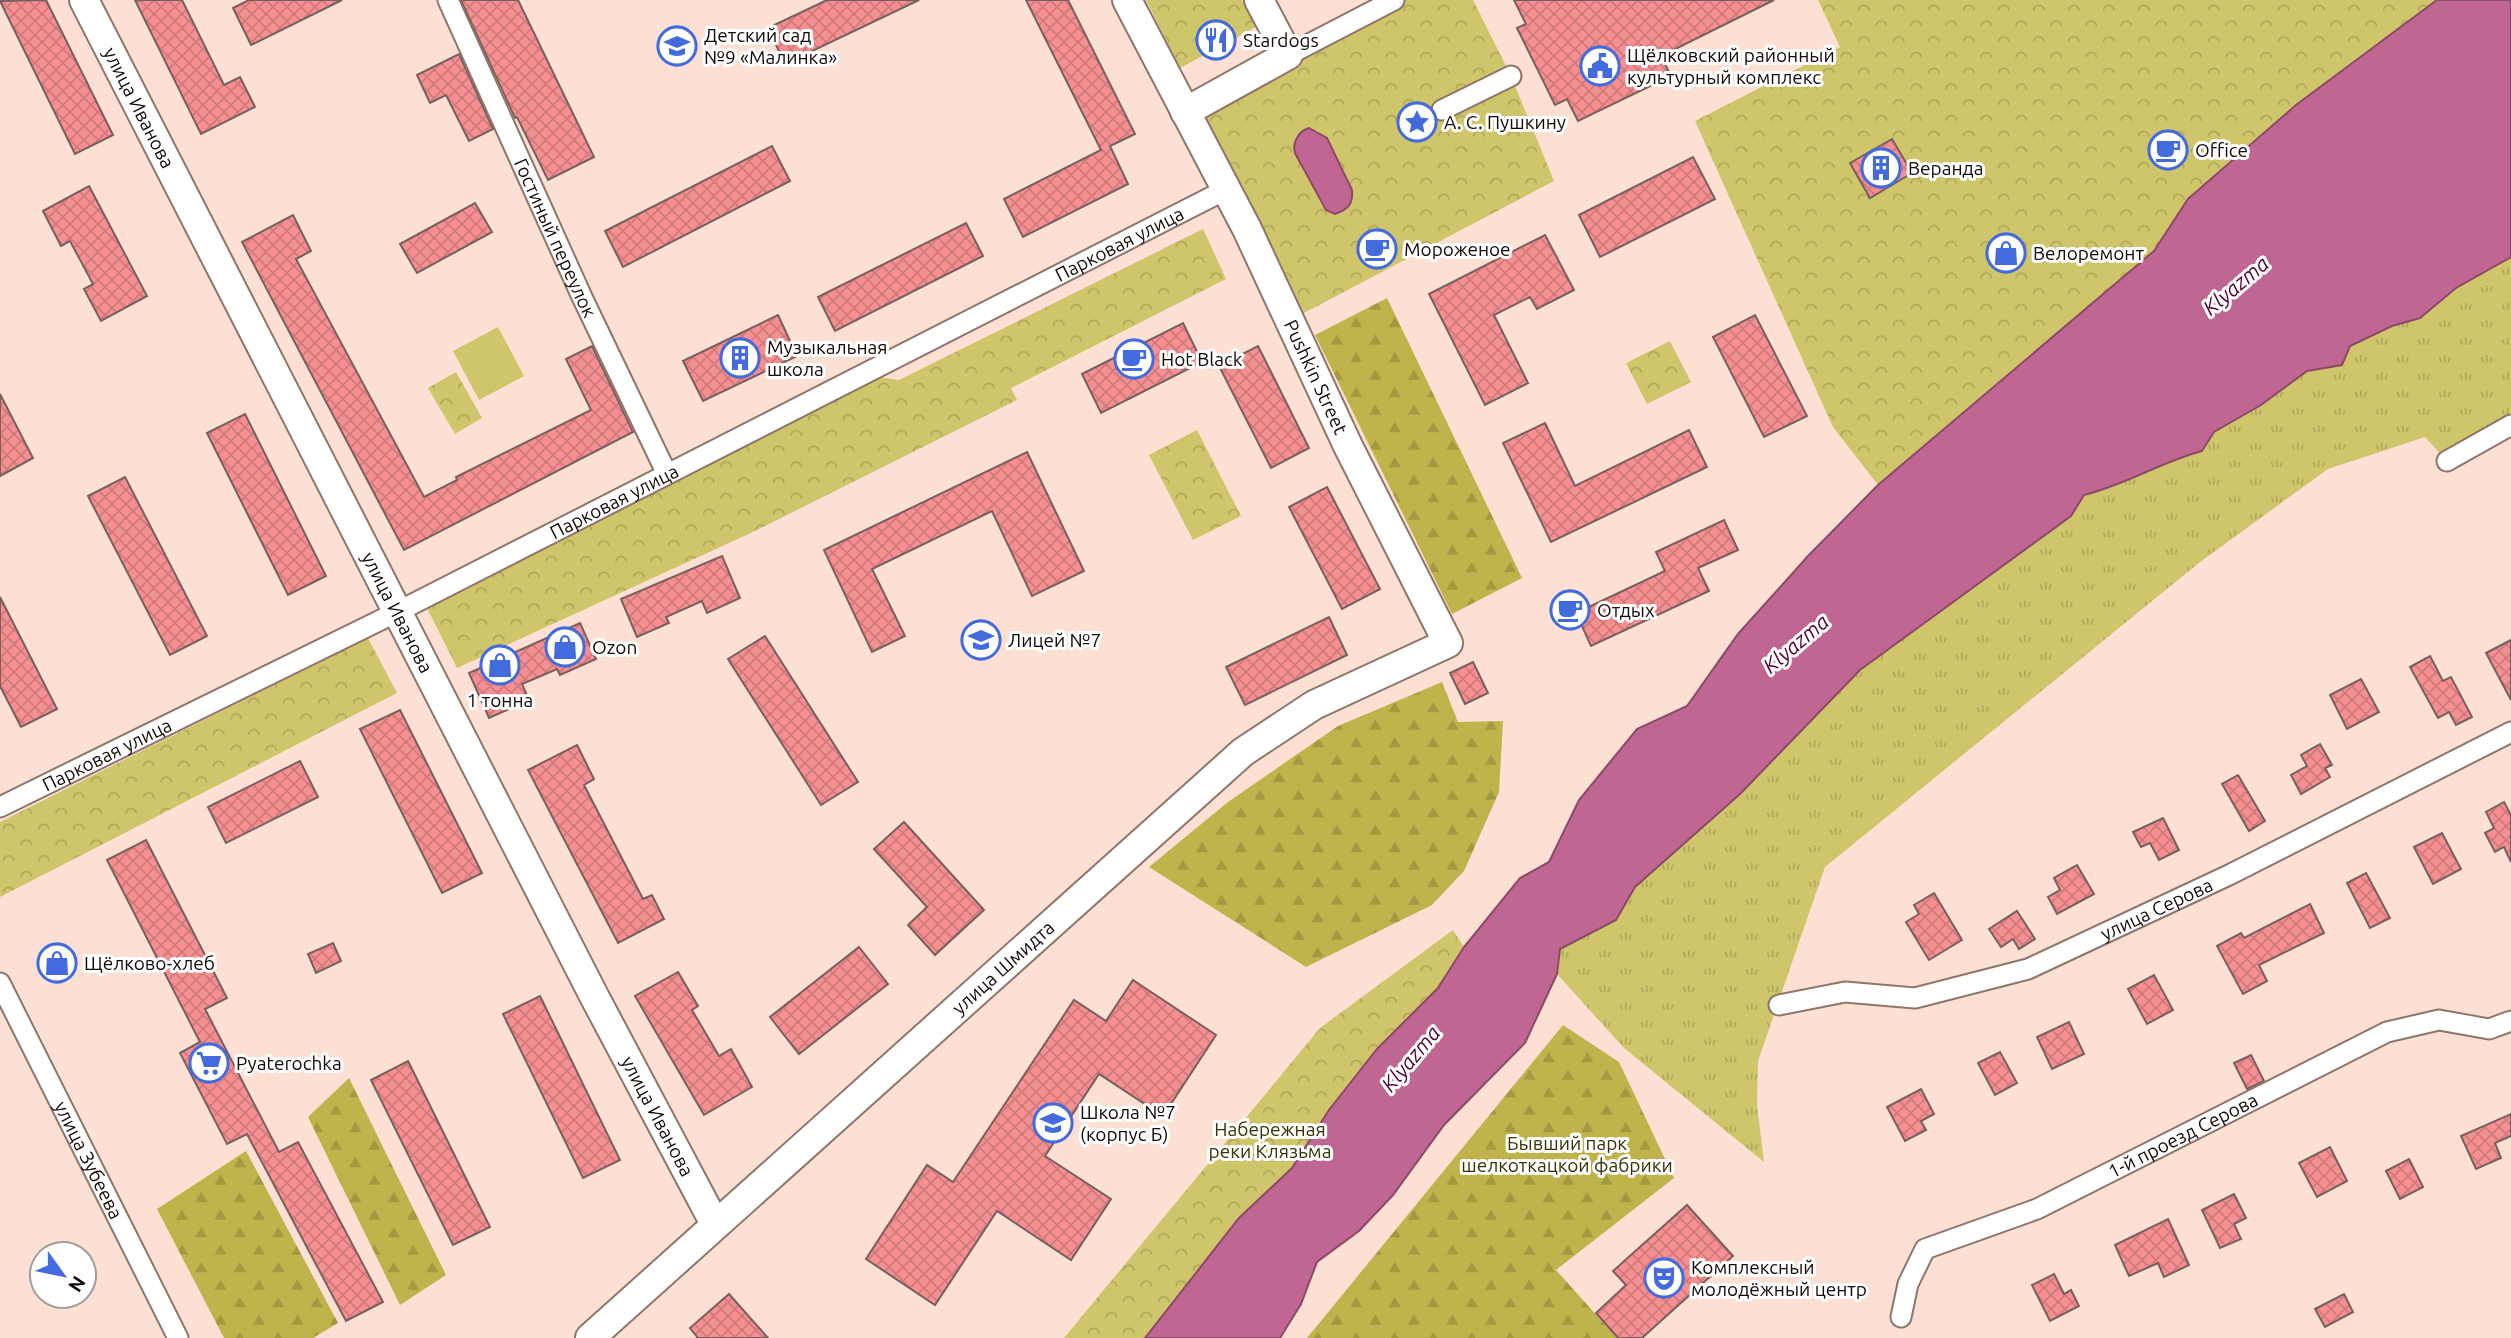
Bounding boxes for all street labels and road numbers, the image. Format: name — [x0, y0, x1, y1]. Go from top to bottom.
street label: улица Иванова — [99, 44, 179, 172]
street label: Гостиный переулок — [510, 155, 601, 321]
street label: Парковая улица — [1051, 202, 1187, 286]
street label: Pushkin Street — [1280, 316, 1352, 438]
street label: Парковая улица — [546, 459, 682, 543]
street label: улица Иванова — [358, 548, 438, 676]
street label: Парковая улица — [38, 713, 175, 796]
street label: улица Серова — [2097, 873, 2216, 945]
street label: улица Шмидта — [948, 916, 1059, 1019]
street label: улица Иванова — [617, 1052, 699, 1180]
street label: 1-й проезд Серова — [2104, 1088, 2261, 1182]
street label: улица Зубеева — [50, 1098, 127, 1222]

